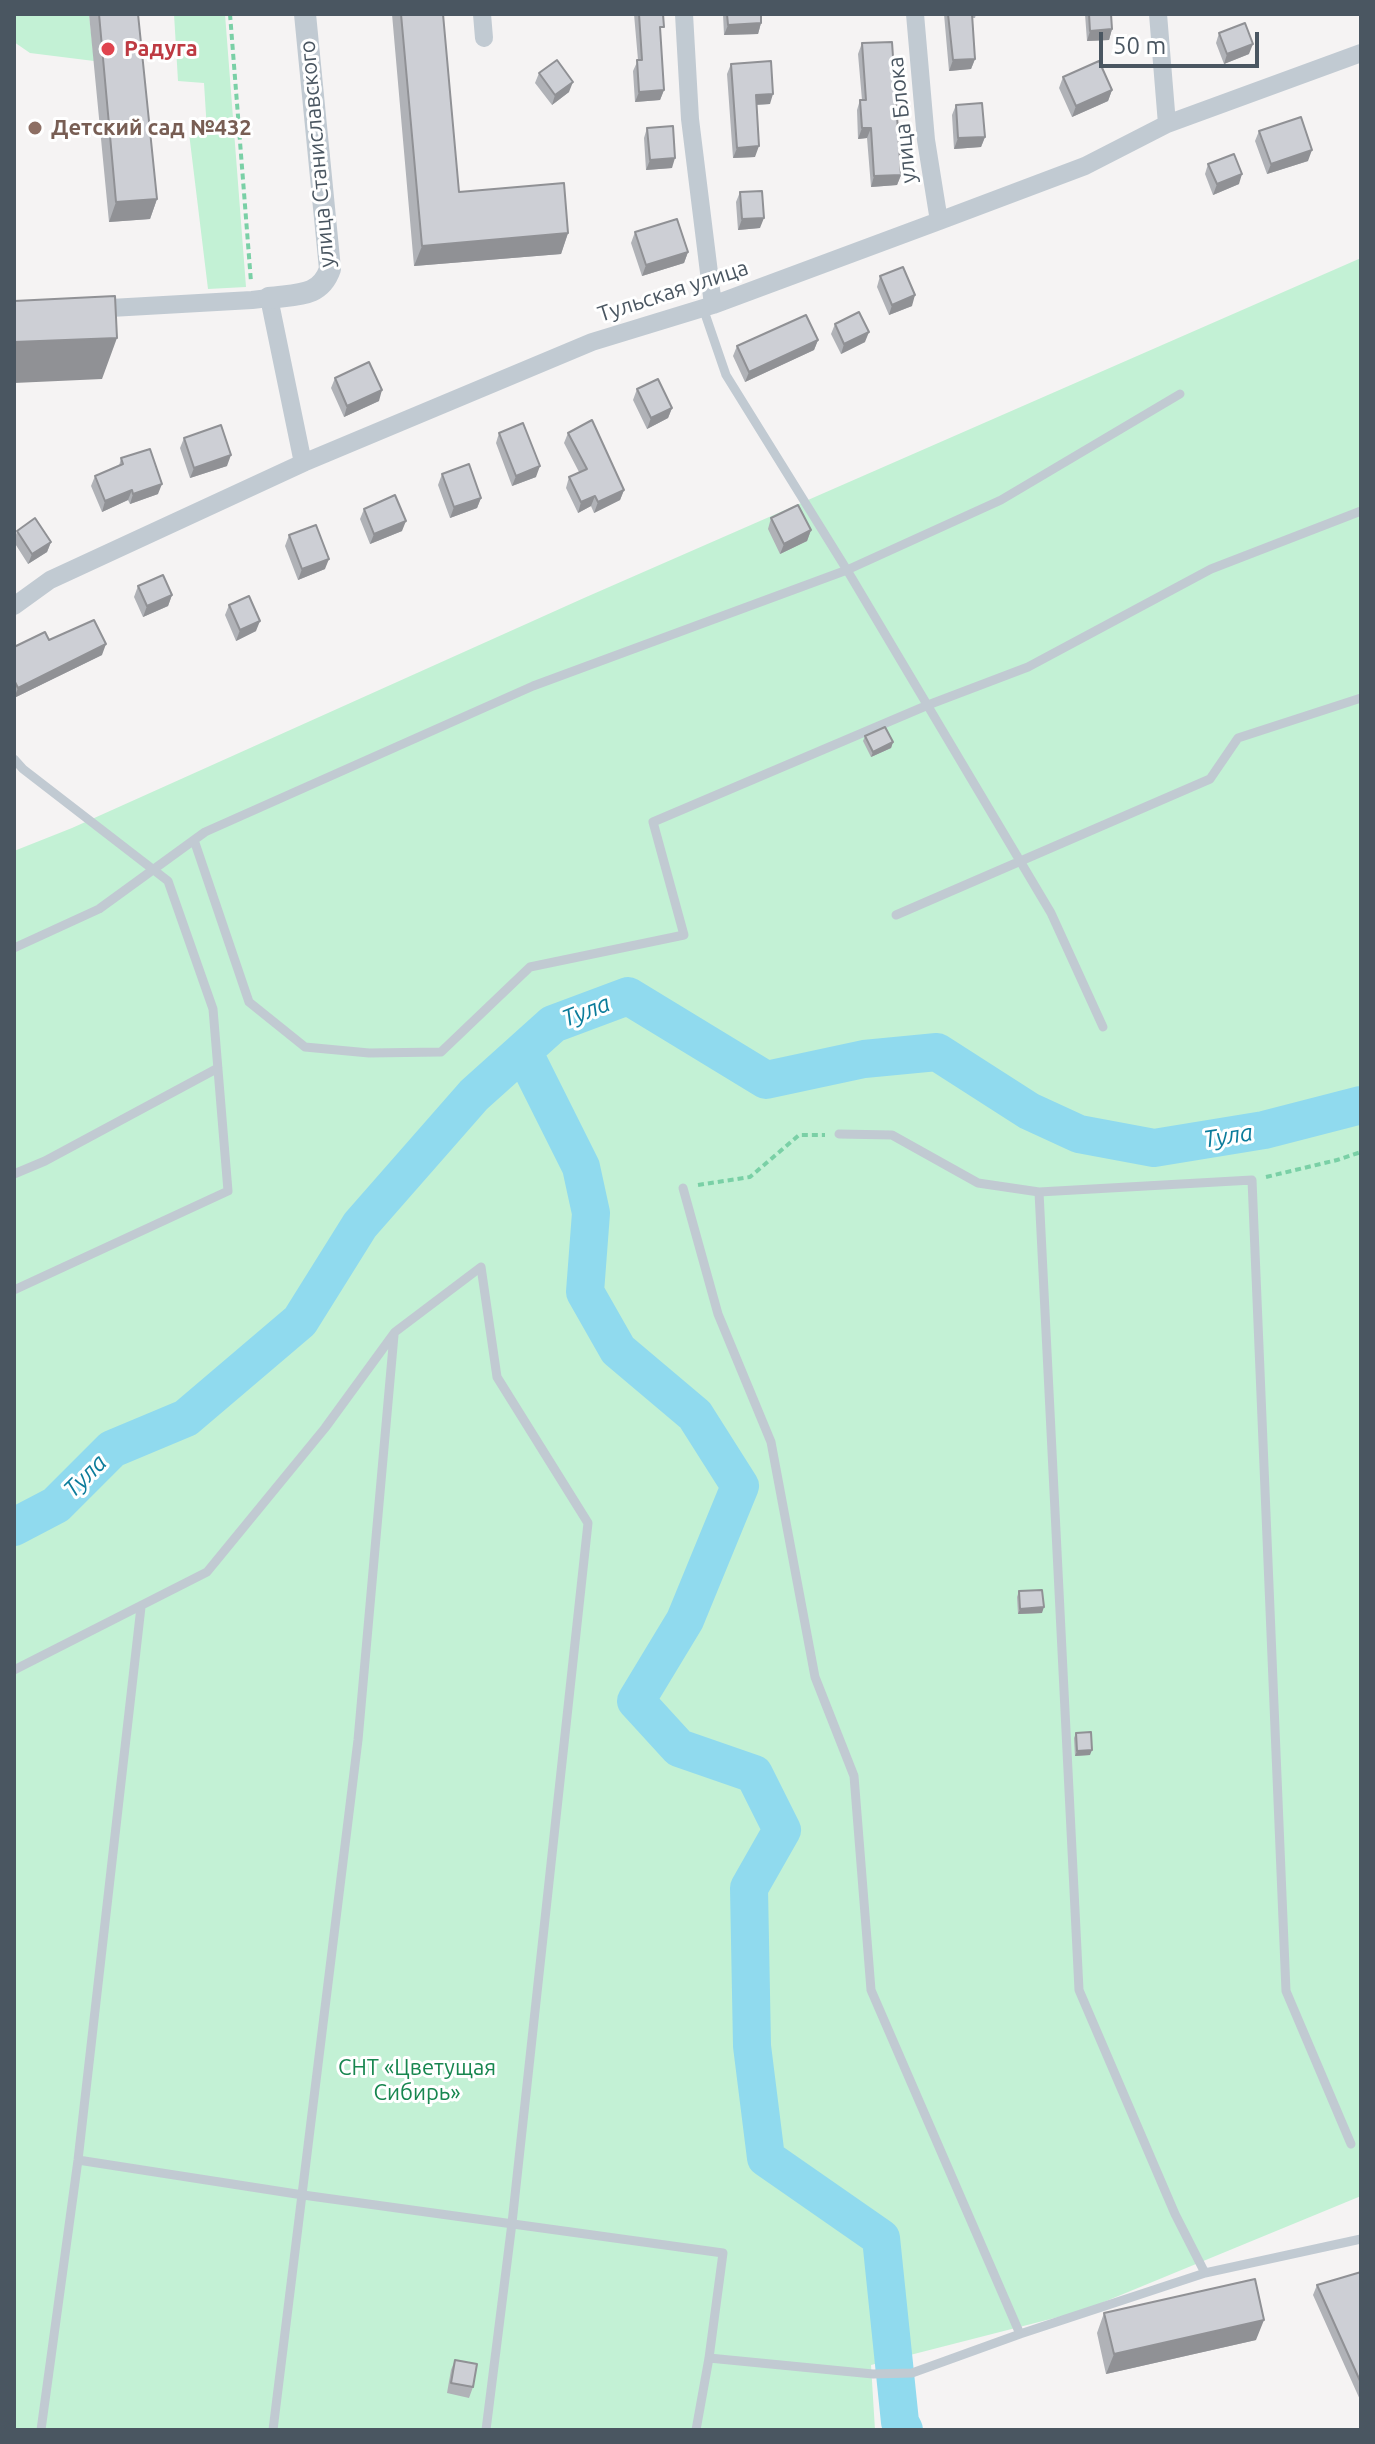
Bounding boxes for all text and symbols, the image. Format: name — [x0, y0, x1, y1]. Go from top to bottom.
scale bar — [1103, 16, 1263, 66]
text: 50 m — [1113, 32, 1166, 59]
place label: Радуга — [124, 36, 198, 62]
street label: улица Станиславского — [294, 39, 340, 269]
marker: Радуга — [99, 40, 117, 58]
street label: улица Блока — [882, 55, 922, 185]
place label: Детский сад №432 — [51, 115, 252, 141]
marker: Детский сад №432 — [26, 119, 44, 137]
street label: Тульская улица — [595, 254, 751, 328]
water label: Тула — [558, 989, 614, 1033]
water label: Тула — [1201, 1118, 1255, 1154]
water label: Тула — [57, 1448, 113, 1504]
park label: СНТ «Цветущая Сибирь» — [338, 2055, 496, 2106]

